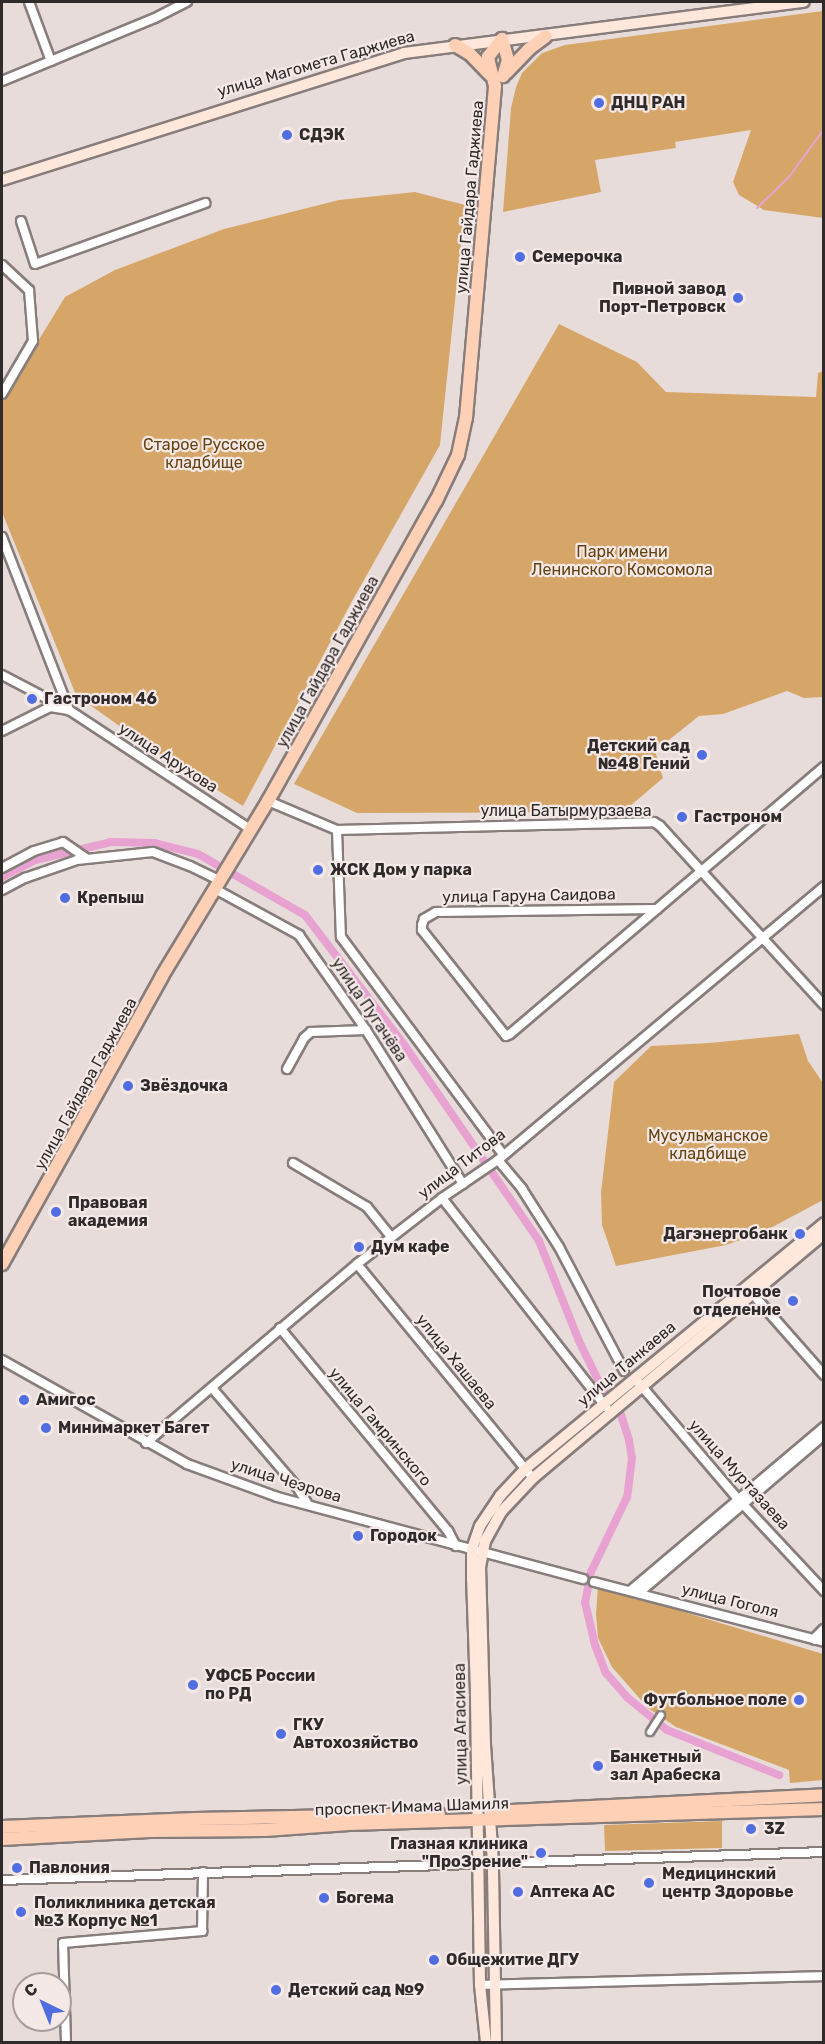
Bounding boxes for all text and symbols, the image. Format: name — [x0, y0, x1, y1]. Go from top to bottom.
street label: улица Магомета Гаджиева — [215, 27, 417, 101]
place label: ДНЦ РАН — [611, 93, 686, 113]
marker: ДНЦ РАН — [592, 96, 606, 110]
street label: улица Гайдара Гаджиева — [452, 100, 488, 294]
place label: СДЭК — [299, 125, 345, 145]
marker: СДЭК — [280, 128, 294, 142]
place label: Семерочка — [532, 247, 623, 267]
marker: Семерочка — [513, 250, 527, 264]
place label: Пивной завод Порт-Петровск — [599, 279, 726, 317]
marker: Пивной завод Порт-Петровск — [731, 291, 745, 305]
park label: Старое Русское кладбище — [143, 435, 265, 473]
park label: Парк имени Ленинского Комсомола — [531, 542, 713, 580]
street label: улица Гайдара Гаджиева — [273, 573, 383, 751]
place label: Гастроном 46 — [44, 689, 157, 709]
marker: Гастроном 46 — [25, 692, 39, 706]
street label: улица Арухова — [115, 719, 221, 797]
place label: Детский сад №48 Гений — [587, 736, 690, 774]
marker: Детский сад №48 Гений — [695, 748, 709, 762]
street label: улица Батырмурзаева — [480, 801, 652, 821]
place label: Гастроном — [694, 807, 782, 827]
marker: Гастроном — [675, 810, 689, 824]
place label: ЖСК Дом у парка — [330, 860, 472, 880]
marker: ЖСК Дом у парка — [311, 863, 325, 877]
street label: улица Гаруна Саидова — [442, 885, 616, 907]
place label: Крепыш — [77, 888, 144, 908]
marker: Крепыш — [58, 891, 72, 905]
street label: улица Пугачёва — [327, 954, 411, 1066]
street label: улица Гайдара Гаджиева — [31, 995, 141, 1173]
place label: Звёздочка — [140, 1076, 228, 1096]
marker: Звёздочка — [121, 1079, 135, 1093]
street label: улица Титова — [415, 1125, 509, 1203]
park label: Мусульманское кладбище — [648, 1126, 768, 1164]
place label: Правовая академия — [68, 1193, 148, 1231]
marker: Правовая академия — [49, 1205, 63, 1219]
place label: Дагэнергобанк — [663, 1224, 788, 1244]
marker: Дагэнергобанк — [793, 1227, 807, 1241]
place label: Дум кафе — [371, 1237, 450, 1257]
marker: Дум кафе — [352, 1240, 366, 1254]
place label: Почтовое отделение — [693, 1282, 781, 1320]
marker: Почтовое отделение — [786, 1294, 800, 1308]
street label: улица Хашаева — [412, 1310, 500, 1414]
street label: улица Танкаева — [574, 1317, 680, 1411]
street label: улица Гамринского — [325, 1364, 435, 1490]
place label: Амигос — [36, 1390, 96, 1410]
marker: Амигос — [17, 1393, 31, 1407]
street label: улица Муртазаева — [684, 1416, 794, 1534]
place label: Минимаркет Багет — [58, 1418, 209, 1438]
marker: Минимаркет Багет — [39, 1421, 53, 1435]
street label: улица Чеэрова — [228, 1455, 344, 1507]
place label: Городок — [370, 1526, 437, 1546]
marker: Городок — [351, 1529, 365, 1543]
street label: улица Гоголя — [680, 1580, 780, 1622]
street label: улица Агасиева — [450, 1663, 472, 1785]
place label: УФСБ России по РД — [205, 1666, 315, 1704]
marker: УФСБ России по РД — [186, 1678, 200, 1692]
place label: Футбольное поле — [643, 1690, 787, 1710]
marker: Футбольное поле — [792, 1693, 806, 1707]
place label: ГКУ Автохозяйство — [293, 1715, 418, 1753]
marker: ГКУ Автохозяйство — [274, 1727, 288, 1741]
place label: Банкетный зал Арабеска — [610, 1747, 721, 1785]
marker: Банкетный зал Арабеска — [591, 1759, 605, 1773]
street label: проспект Имама Шамиля — [315, 1794, 509, 1820]
place label: 3Z — [764, 1819, 785, 1839]
marker: 3Z — [742, 1820, 760, 1838]
place label: Глазная клиника "ПроЗрение" — [390, 1834, 528, 1872]
marker: Глазная клиника "ПроЗрение" — [532, 1844, 550, 1862]
place label: Павлония — [29, 1858, 110, 1878]
marker: Павлония — [10, 1861, 24, 1875]
place label: Медицинский центр Здоровье — [662, 1864, 793, 1902]
marker: Медицинский центр Здоровье — [640, 1874, 658, 1892]
place label: Аптека АС — [530, 1882, 615, 1902]
marker: Аптека АС — [511, 1885, 525, 1899]
place label: Богема — [336, 1888, 394, 1908]
marker: Богема — [317, 1891, 331, 1905]
place label: Поликлиника детская №3 Корпус №1 — [34, 1893, 216, 1931]
marker: Поликлиника детская №3 Корпус №1 — [12, 1903, 30, 1921]
place label: Общежитие ДГУ — [446, 1950, 579, 1970]
marker: Общежитие ДГУ — [427, 1953, 441, 1967]
north arrow — [12, 1972, 72, 2032]
text: С — [20, 1979, 41, 2001]
place label: Детский сад №9 — [288, 1980, 424, 2000]
marker: Детский сад №9 — [269, 1983, 283, 1997]

